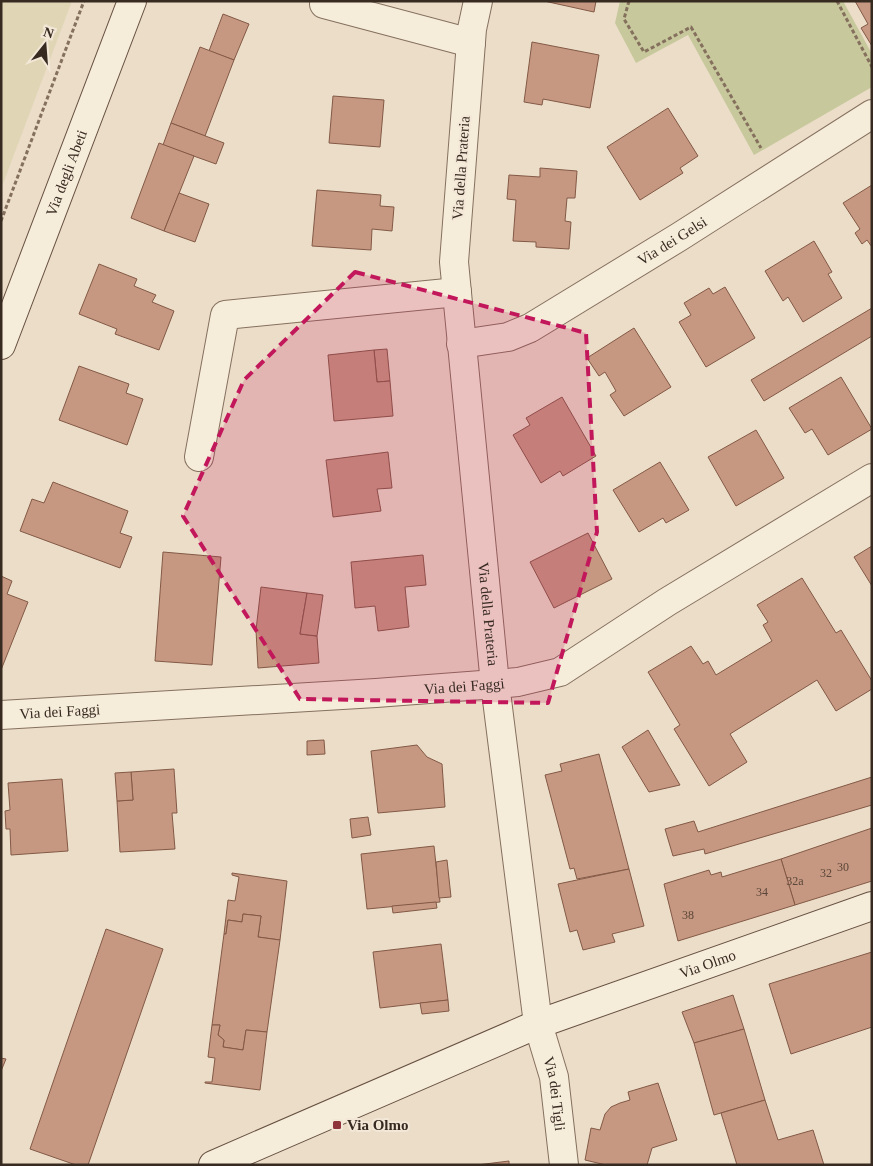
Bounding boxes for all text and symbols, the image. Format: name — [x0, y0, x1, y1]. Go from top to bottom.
north arrow — [20, 20, 70, 70]
text: N — [42, 24, 56, 42]
street label: Via della Prateria — [449, 115, 473, 220]
street label: Via degli Abeti — [43, 128, 90, 218]
street label: Via dei Gelsi — [635, 213, 710, 268]
street label: Via della Prateria — [475, 561, 501, 667]
street label: Via dei Faggi — [423, 675, 505, 697]
street label: Via dei Faggi — [19, 701, 101, 722]
house number: 30 — [837, 860, 849, 874]
house number: 32 — [820, 866, 832, 880]
house number: 32a — [786, 874, 804, 888]
house number: 34 — [756, 885, 768, 899]
house number: 38 — [682, 908, 694, 922]
street label: Via Olmo — [677, 947, 738, 981]
street label: Via dei Tigli — [540, 1055, 568, 1132]
place label: Via Olmo — [347, 1117, 409, 1133]
marker: Via Olmo — [331, 1119, 343, 1131]

